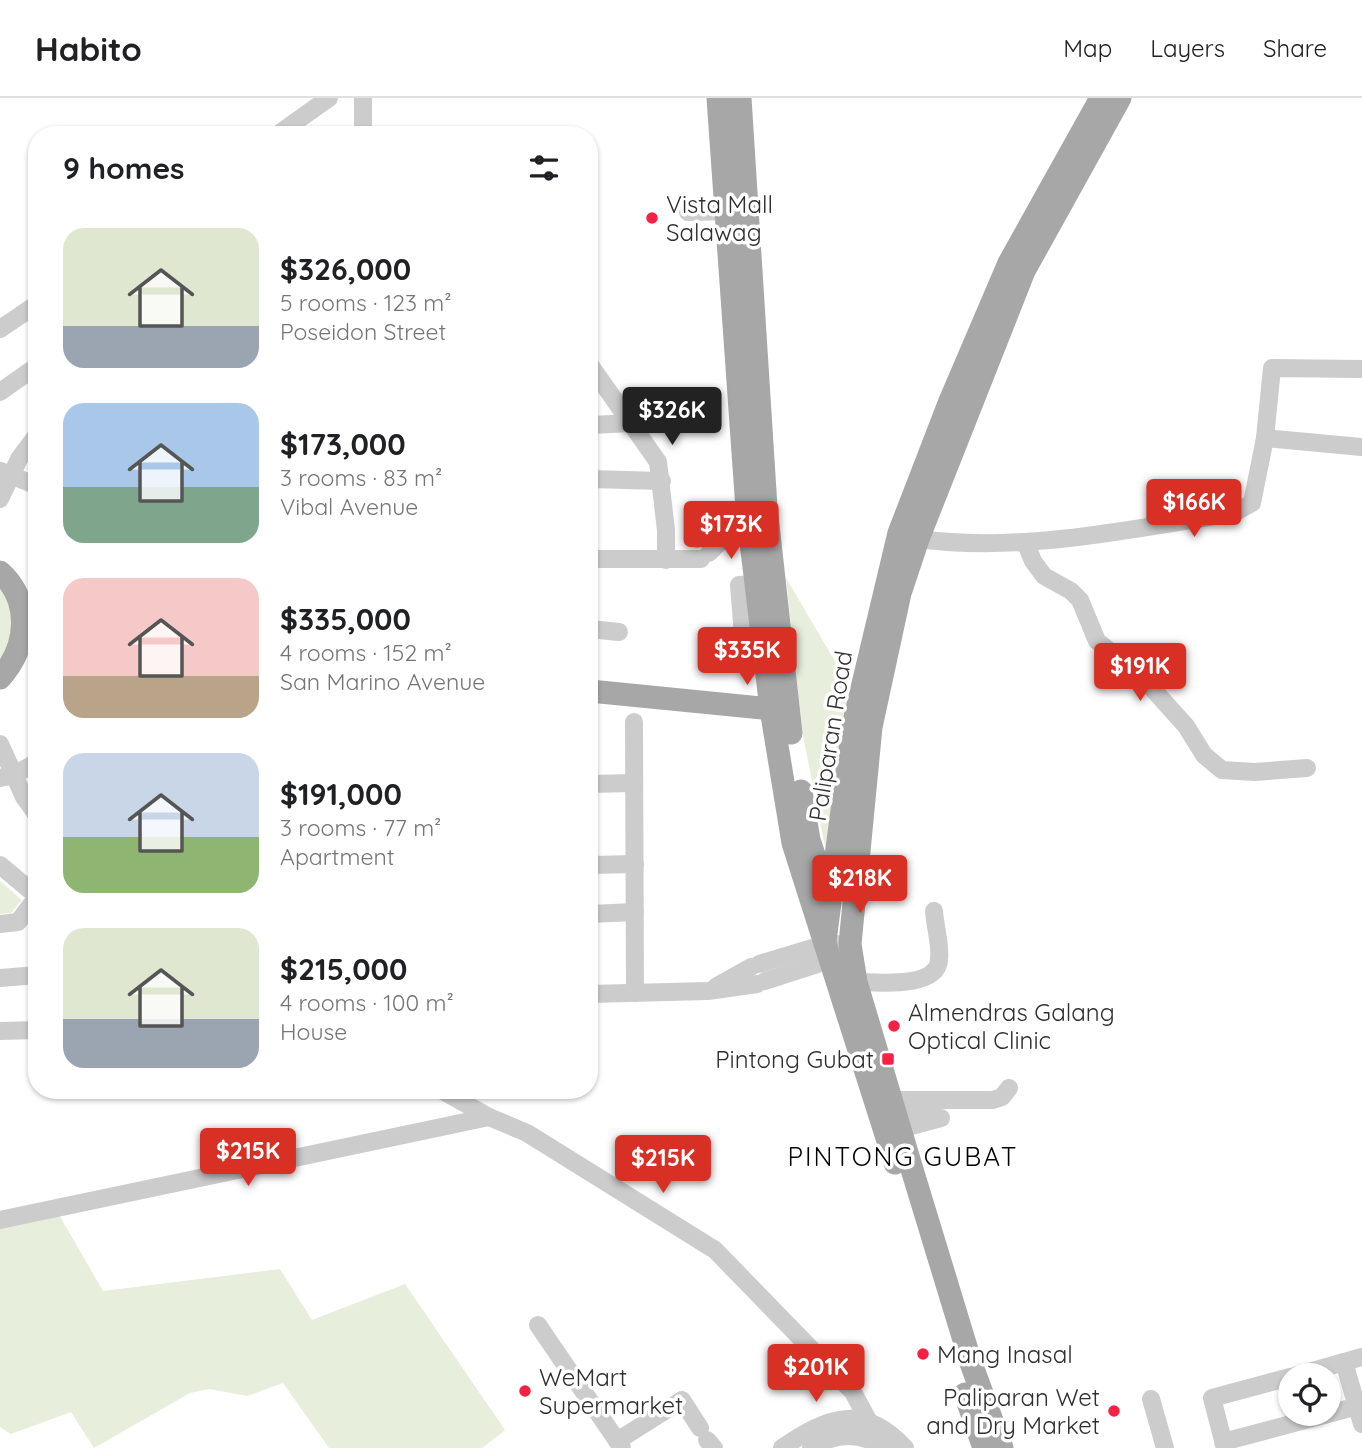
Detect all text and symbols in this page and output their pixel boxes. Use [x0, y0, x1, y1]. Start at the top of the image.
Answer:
text: Habito [35, 28, 142, 69]
text: Map [1063, 33, 1112, 63]
text: Layers [1150, 33, 1225, 63]
text: Share [1263, 33, 1327, 63]
text: 9 homes [63, 149, 185, 187]
icon: filters [525, 149, 563, 187]
place label: Vista Mall Salawag [666, 189, 773, 247]
marker: Vista Mall Salawag [644, 210, 660, 226]
text: $326,000 [280, 250, 411, 288]
icon: home [119, 256, 203, 340]
text: 5 rooms · 123 m² [280, 288, 452, 317]
text: Poseidon Street [280, 317, 446, 346]
pin: $326K [623, 388, 721, 447]
text: $326K [639, 395, 705, 424]
text: $173,000 [280, 425, 406, 463]
icon: home [119, 431, 203, 515]
text: 3 rooms · 83 m² [280, 463, 442, 492]
pin: $166K [1145, 480, 1243, 539]
text: $166K [1162, 487, 1226, 516]
text: Vibal Avenue [280, 492, 418, 521]
pin: $173K [682, 502, 780, 561]
text: $173K [700, 509, 762, 538]
text: $335,000 [280, 600, 411, 638]
icon: home [119, 606, 203, 690]
pin: $335K [698, 628, 796, 687]
text: $335K [714, 635, 780, 664]
text: 4 rooms · 152 m² [280, 638, 452, 667]
pin: $191K [1091, 644, 1189, 703]
street label: Paliparan Road [802, 649, 858, 823]
text: $191K [1110, 651, 1170, 680]
text: San Marino Avenue [280, 667, 485, 696]
text: $191,000 [280, 775, 402, 813]
icon: home [119, 781, 203, 865]
text: 3 rooms · 77 m² [280, 813, 441, 842]
text: Apartment [280, 842, 394, 871]
pin: $218K [811, 856, 909, 915]
text: $218K [828, 863, 892, 892]
text: $215,000 [280, 950, 407, 988]
icon: home [119, 956, 203, 1040]
text: 4 rooms · 100 m² [280, 988, 454, 1017]
place label: Almendras Galang Optical Clinic [908, 997, 1115, 1055]
text: House [280, 1017, 347, 1046]
marker: Almendras Galang Optical Clinic [886, 1018, 902, 1034]
place label: Pintong Gubat [715, 1044, 874, 1074]
marker: Pintong Gubat [880, 1051, 896, 1067]
pin: $215K [199, 1128, 297, 1188]
text: $215K [216, 1136, 280, 1165]
pin: $215K [614, 1136, 712, 1195]
district label: PINTONG GUBAT [788, 1140, 1018, 1173]
text: $215K [631, 1143, 695, 1172]
place label: Mang Inasal [937, 1339, 1073, 1369]
pin: $201K [767, 1344, 865, 1404]
marker: Mang Inasal [915, 1346, 931, 1362]
text: $201K [784, 1352, 848, 1381]
place label: WeMart Supermarket [539, 1362, 683, 1420]
map controls [1278, 1363, 1341, 1426]
button: locate [1278, 1363, 1341, 1426]
place label: Paliparan Wet and Dry Market [926, 1382, 1100, 1440]
marker: WeMart Supermarket [517, 1383, 533, 1399]
marker: Paliparan Wet and Dry Market [1106, 1403, 1122, 1419]

